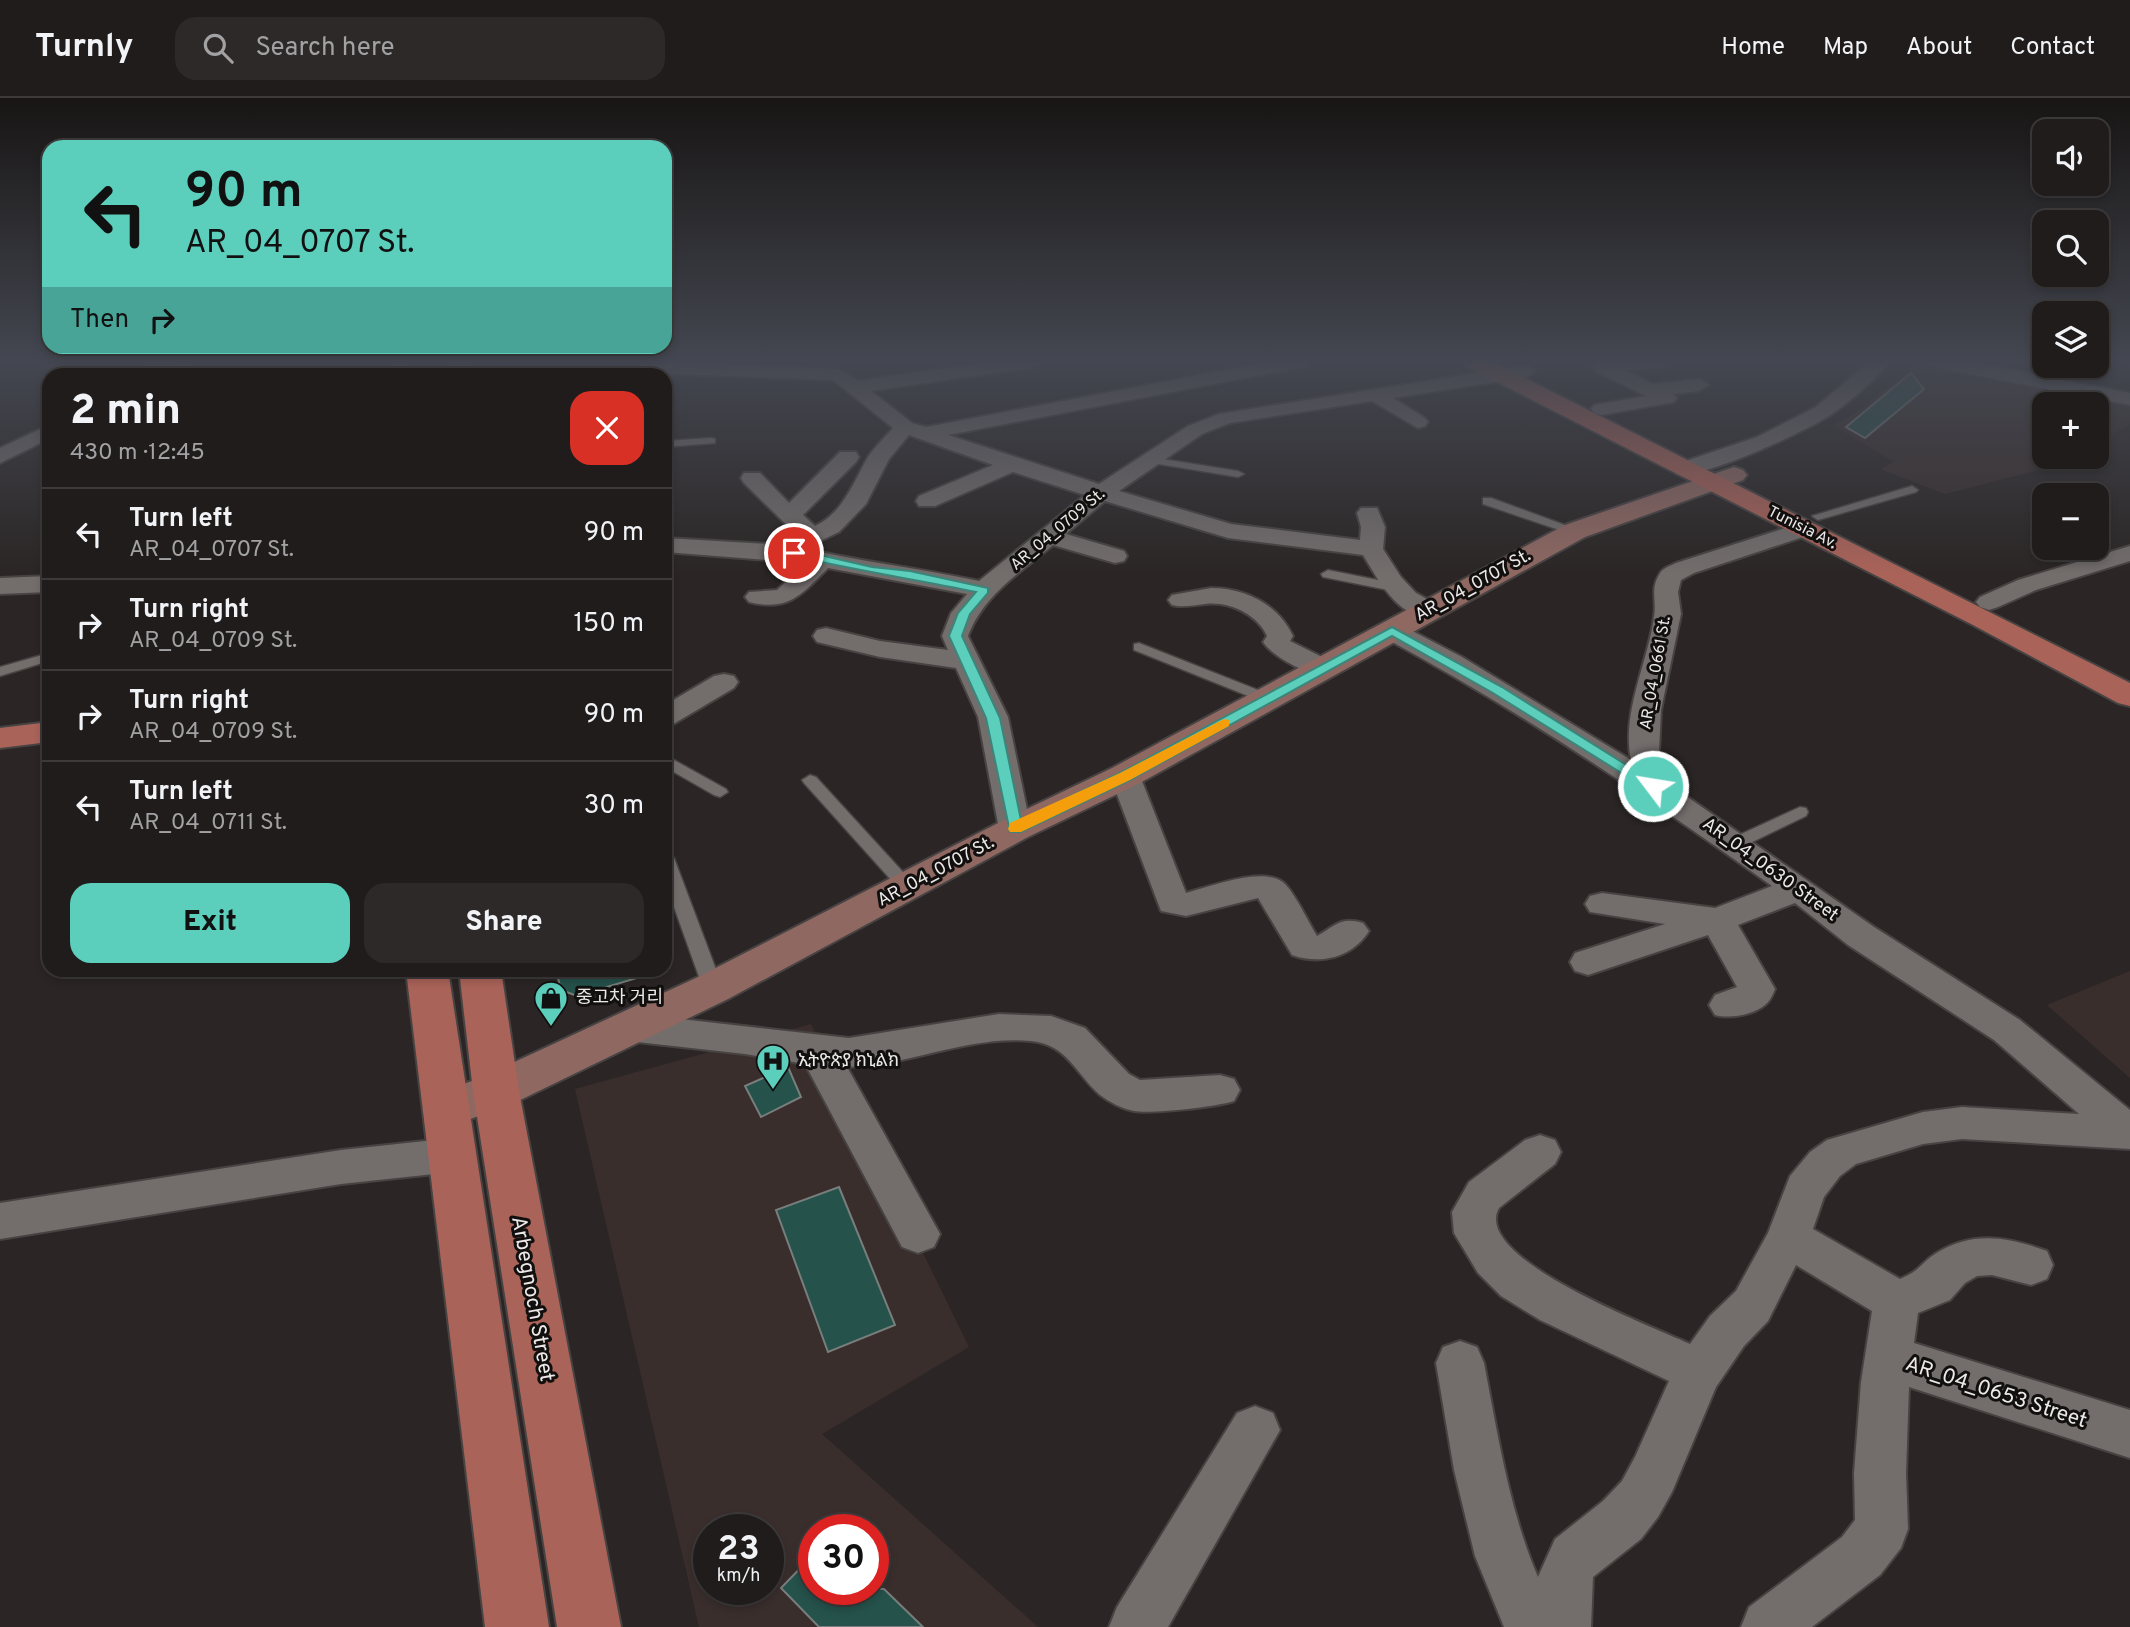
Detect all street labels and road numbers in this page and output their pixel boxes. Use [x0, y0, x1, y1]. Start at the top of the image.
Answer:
street label: AR_04_0709 St. [1007, 485, 1109, 575]
street label: Tunisia Av. [1764, 502, 1840, 554]
street label: AR_04_0707 St. [1411, 545, 1535, 627]
street label: AR_04_0661 St. [1636, 615, 1676, 731]
street label: AR_04_0630 Street [1698, 813, 1842, 927]
street label: AR_04_0707 St. [874, 832, 998, 912]
street label: Arbegnoch Street [504, 1214, 560, 1384]
street label: AR_04_0653 Street [1902, 1351, 2090, 1435]

